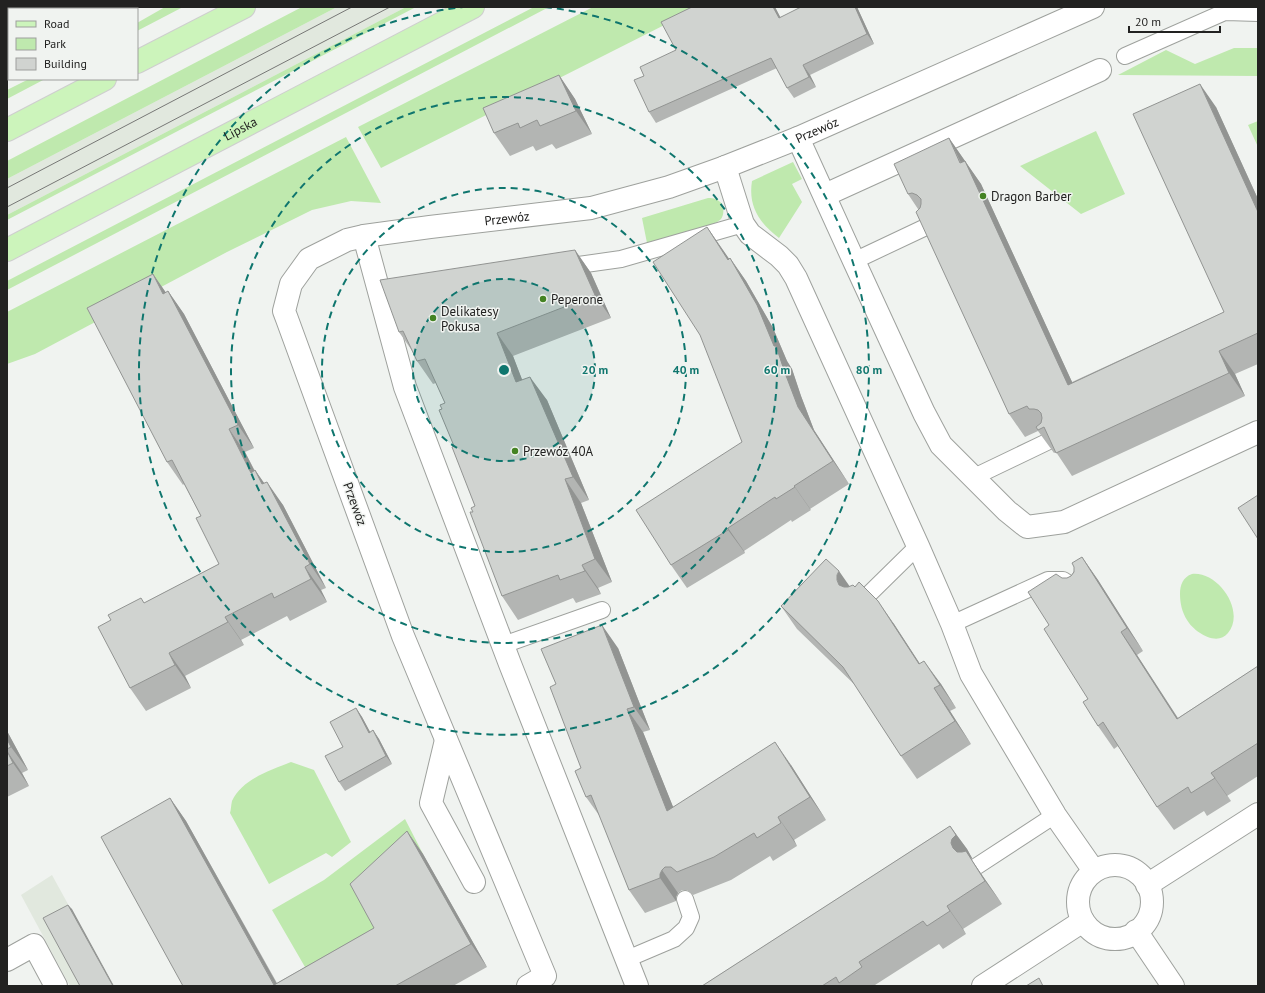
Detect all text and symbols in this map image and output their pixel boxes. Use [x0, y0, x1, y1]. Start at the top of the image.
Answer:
legend [8, 8, 138, 80]
scale bar [1129, 8, 1220, 34]
text: 20 m [1135, 14, 1161, 29]
text: Road [44, 16, 69, 31]
text: Park [44, 36, 66, 51]
text: Building [44, 56, 87, 71]
street label: Lipska [221, 113, 260, 144]
street label: Przewóz [793, 113, 841, 147]
place label: Dragon Barber [991, 188, 1072, 205]
marker: Dragon Barber [978, 191, 988, 201]
street label: Przewóz [483, 207, 531, 229]
place label: Peperone [551, 291, 603, 308]
marker: Peperone [538, 294, 548, 304]
place label: Delikatesy Pokusa [441, 303, 498, 335]
marker: Delikatesy Pokusa [428, 313, 438, 323]
text: 20 m [582, 362, 608, 377]
text: 40 m [673, 362, 699, 377]
text: 60 m [764, 362, 790, 377]
text: 80 m [856, 362, 882, 377]
centre of rings [497, 363, 511, 377]
place label: Przewóz 40A [523, 443, 594, 460]
marker: Przewóz 40A [510, 446, 520, 456]
street label: Przewóz [339, 480, 371, 528]

